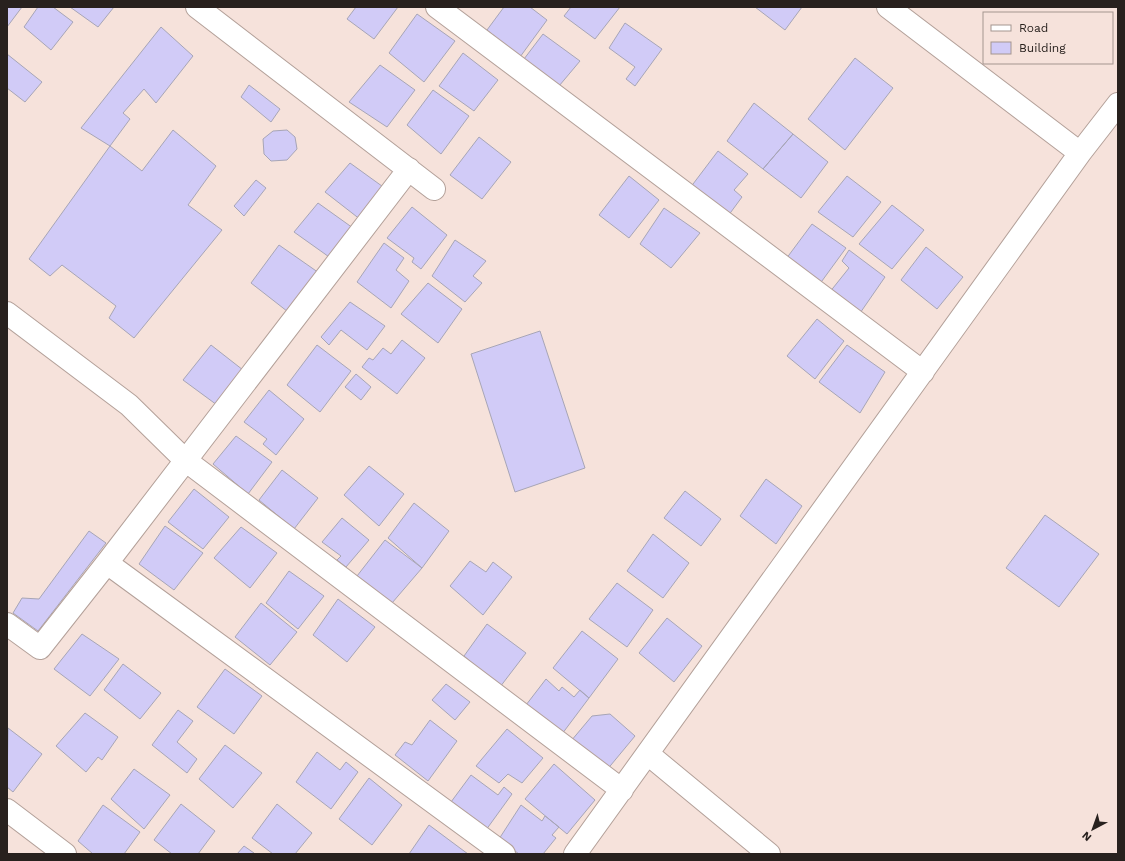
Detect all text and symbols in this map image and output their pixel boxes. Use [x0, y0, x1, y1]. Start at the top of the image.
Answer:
legend [983, 12, 1113, 64]
text: Road [1019, 21, 1048, 35]
text: Building [1019, 41, 1066, 55]
north arrow [1073, 809, 1113, 849]
text: N [1079, 829, 1094, 844]

